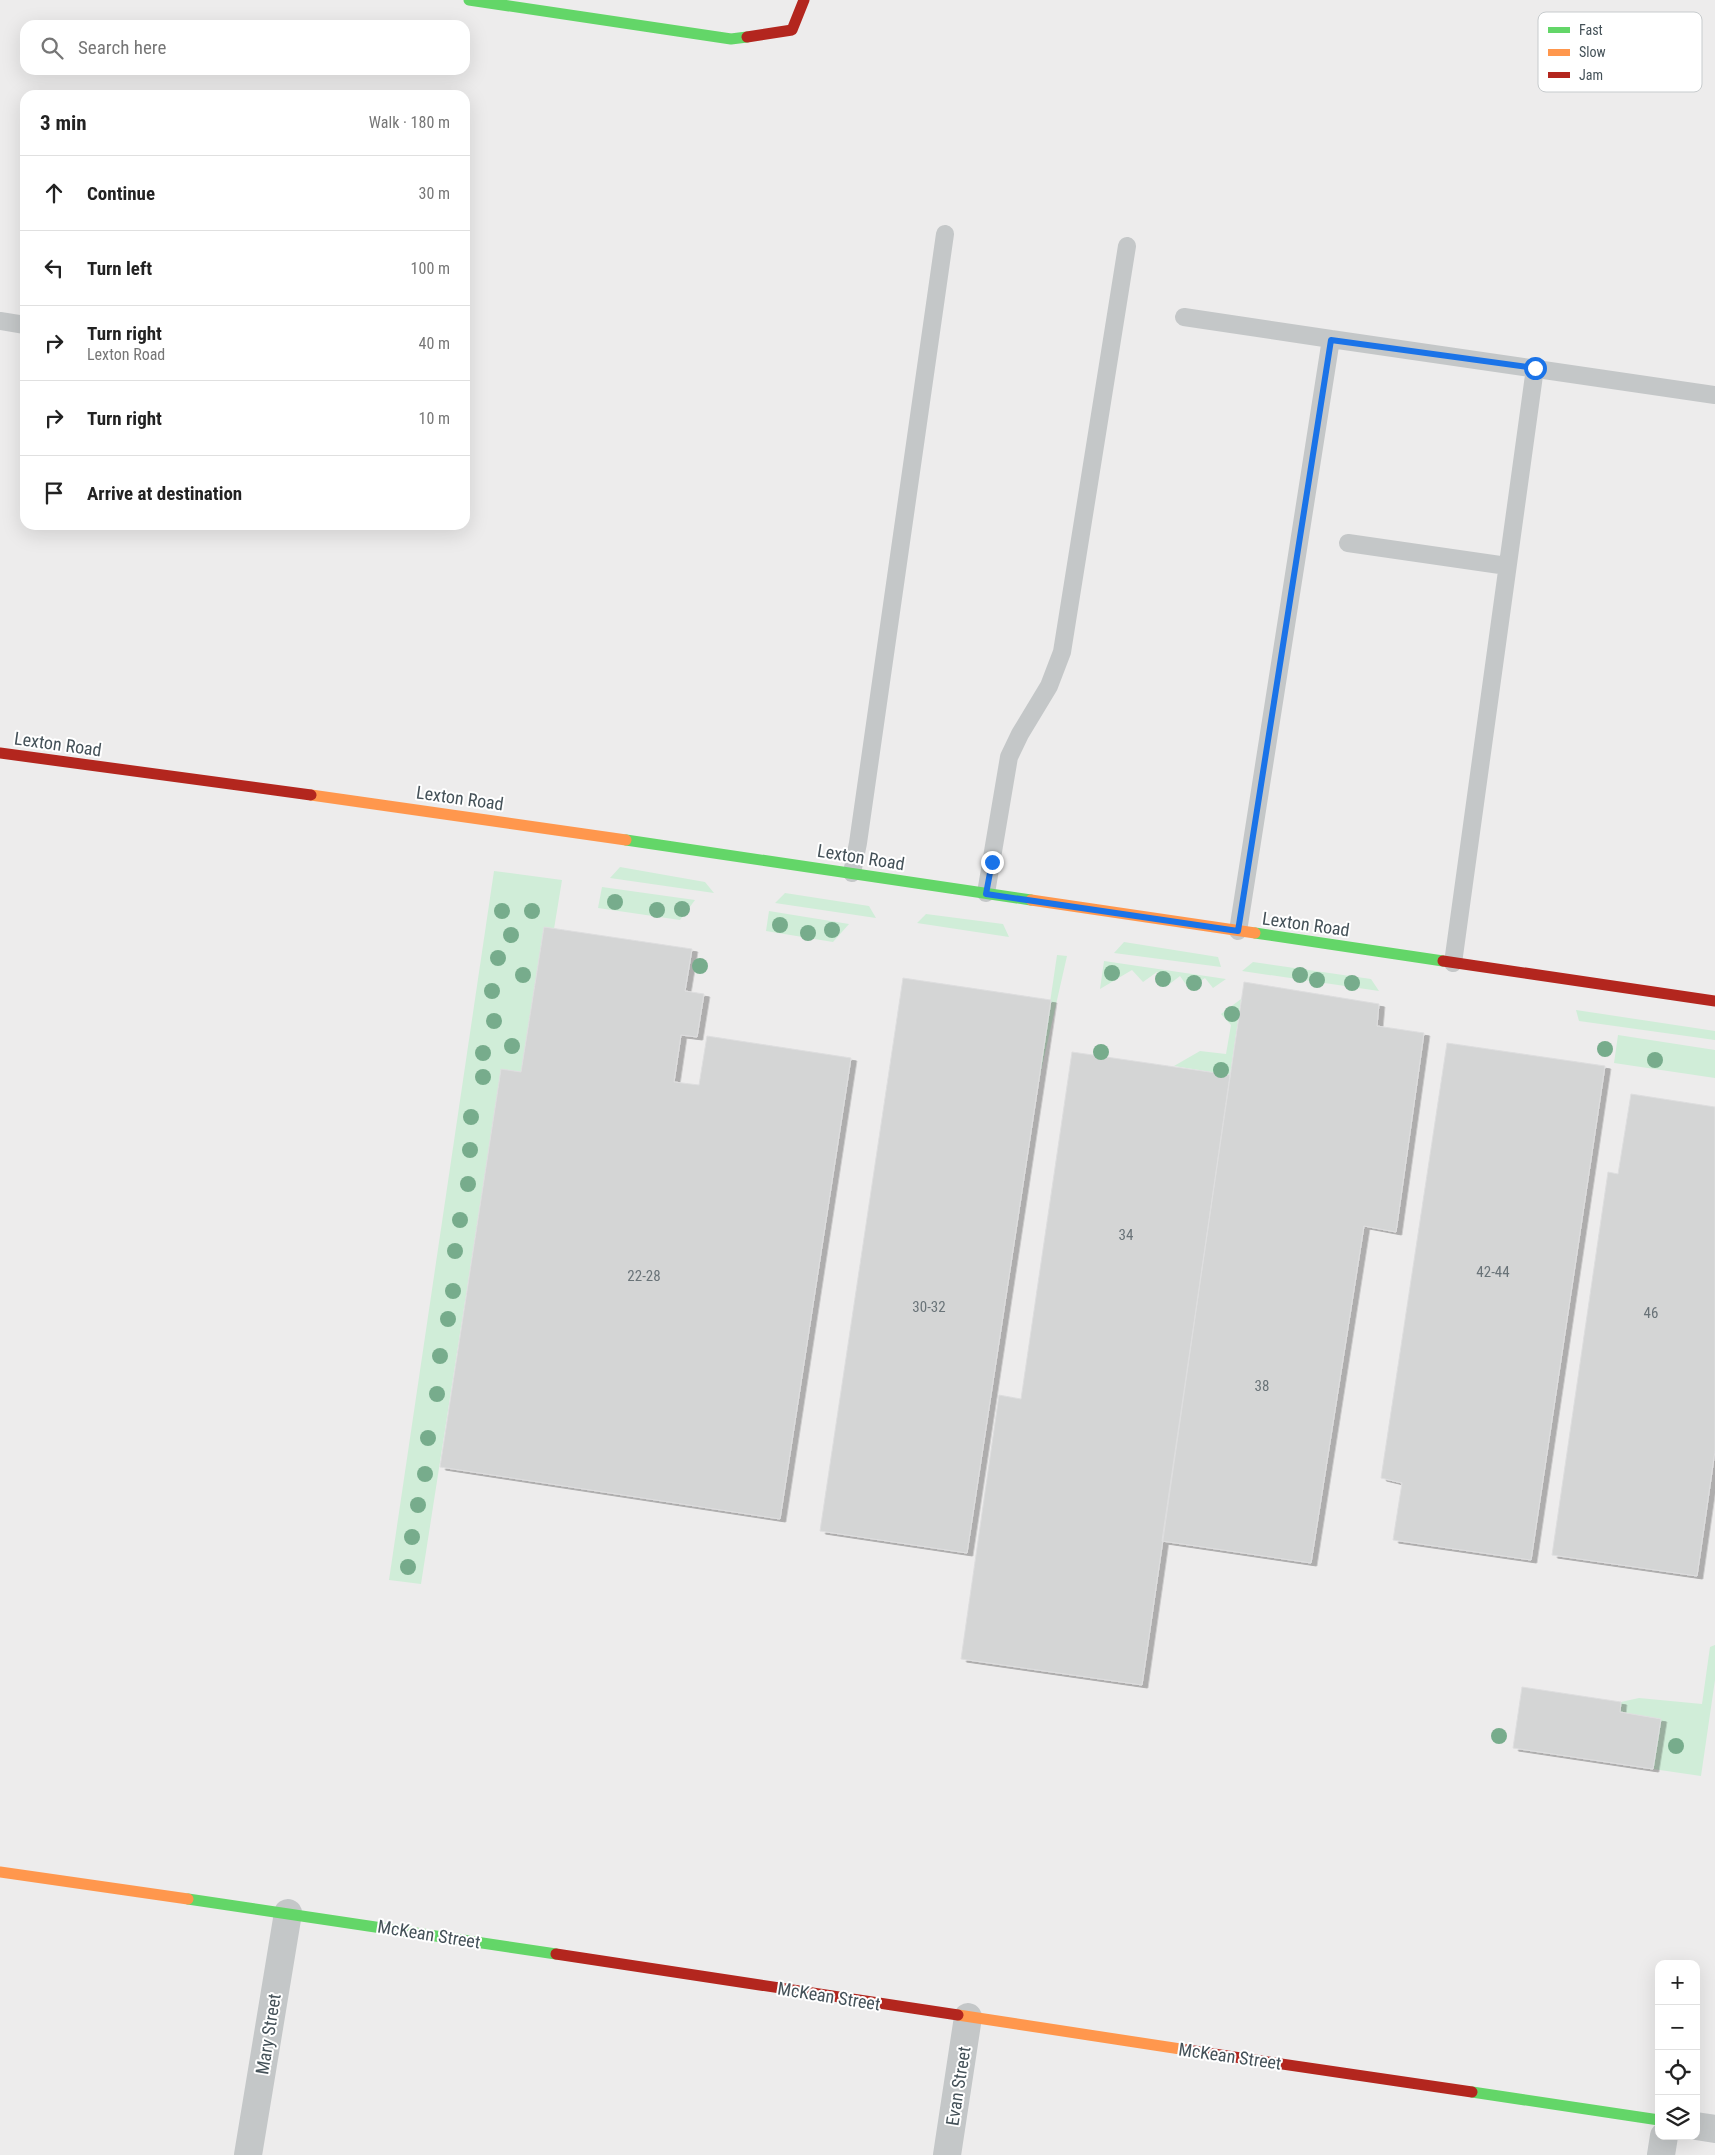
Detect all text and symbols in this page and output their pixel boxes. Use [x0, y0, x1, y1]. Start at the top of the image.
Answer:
legend [1538, 12, 1702, 92]
search box [20, 20, 470, 75]
text: Fast [1579, 22, 1603, 38]
icon: search [38, 34, 66, 62]
text: Search here [78, 36, 166, 59]
text: Slow [1579, 44, 1606, 60]
text: Jam [1579, 67, 1603, 83]
text: 3 min [40, 111, 87, 135]
text: Walk · 180 m [369, 113, 450, 132]
icon: ahead [40, 179, 68, 207]
text: Continue [87, 182, 155, 205]
text: 30 m [418, 184, 450, 203]
icon: left [40, 254, 68, 282]
text: Turn left [87, 257, 152, 280]
text: 100 m [411, 259, 450, 278]
text: Turn right [87, 322, 162, 345]
icon: right [40, 329, 68, 357]
text: 40 m [418, 334, 450, 353]
text: Lexton Road [87, 345, 165, 364]
route start [1524, 357, 1547, 380]
icon: right [40, 404, 68, 432]
text: Turn right [87, 407, 162, 430]
text: 10 m [418, 409, 450, 428]
icon: arrive [40, 479, 68, 507]
text: Arrive at destination [87, 482, 242, 505]
street label: Lexton Road [13, 727, 103, 761]
street label: Lexton Road [415, 781, 505, 815]
street label: Lexton Road [816, 840, 906, 874]
route end [981, 851, 1004, 874]
street label: Lexton Road [1261, 907, 1351, 941]
house number: 34 [1119, 1226, 1133, 1244]
house number: 42-44 [1476, 1263, 1510, 1281]
house number: 22-28 [627, 1267, 661, 1285]
house number: 30-32 [912, 1298, 946, 1316]
house number: 46 [1644, 1304, 1658, 1322]
house number: 38 [1255, 1377, 1269, 1395]
street label: McKean Street [376, 1916, 482, 1952]
map controls [1655, 1960, 1700, 2140]
button: + [1655, 1960, 1700, 2005]
street label: McKean Street [776, 1978, 882, 2014]
street label: Mary Street [251, 1992, 285, 2076]
button: − [1655, 2005, 1700, 2050]
street label: McKean Street [1177, 2038, 1283, 2074]
street label: Evan Street [941, 2045, 975, 2127]
button: locate [1655, 2050, 1700, 2095]
button: layers [1655, 2095, 1700, 2140]

